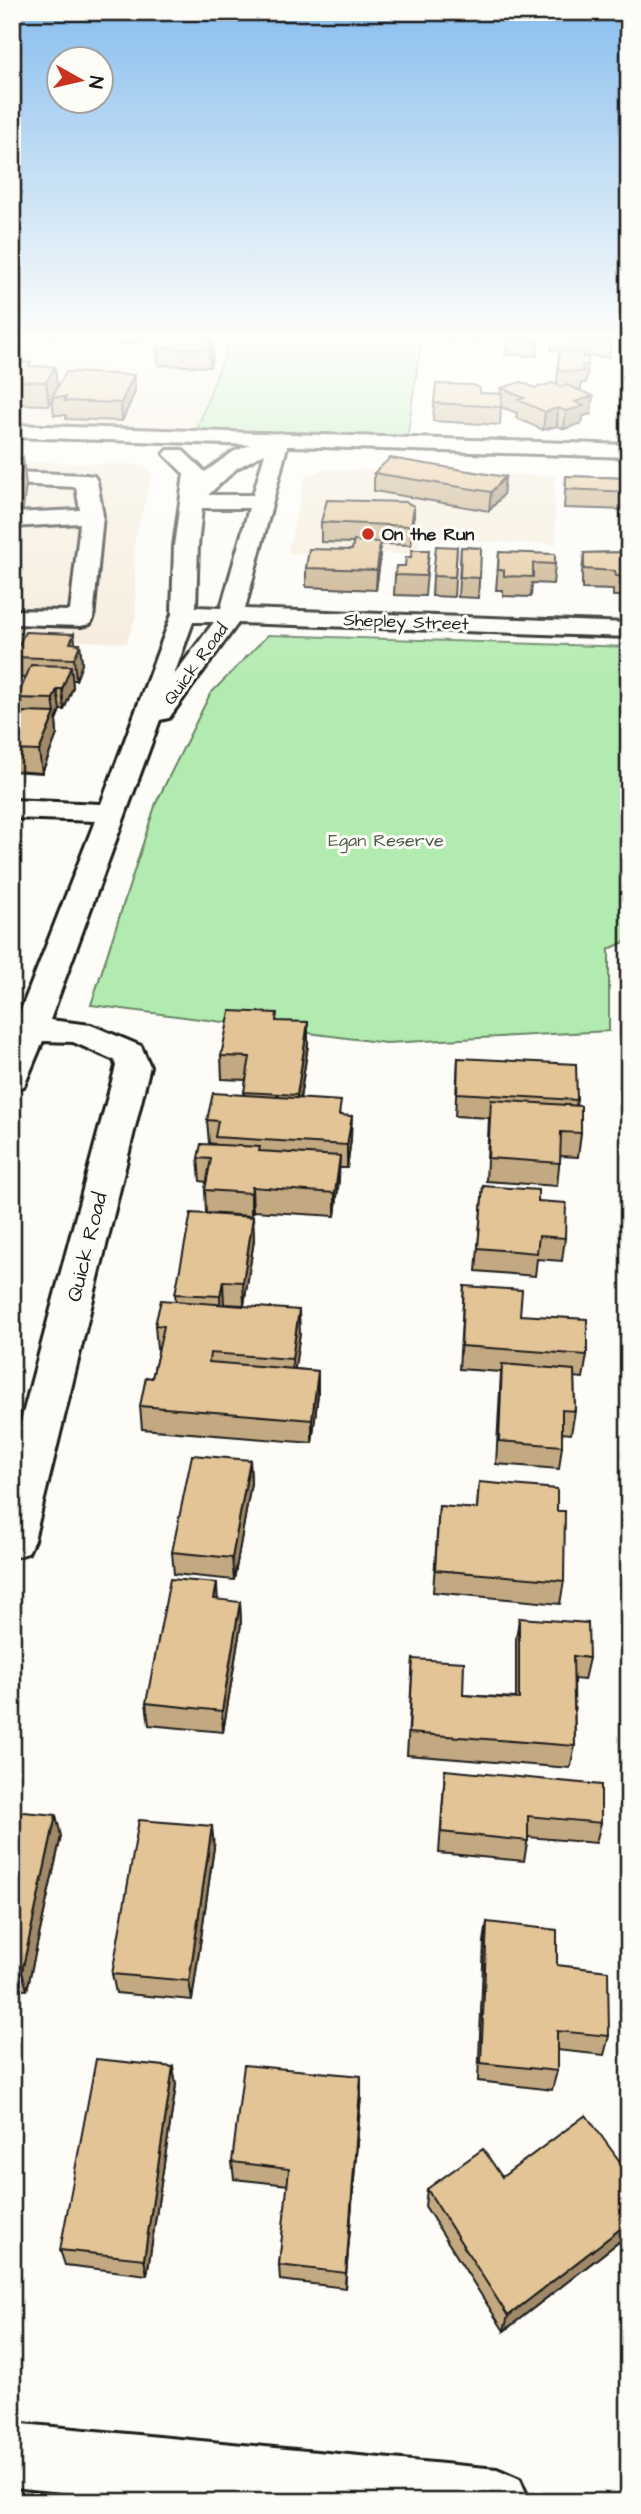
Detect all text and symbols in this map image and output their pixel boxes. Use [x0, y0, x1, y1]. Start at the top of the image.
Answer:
north arrow [46, 46, 116, 116]
text: N [81, 74, 110, 90]
place label: On the Run [382, 522, 474, 547]
marker: On the Run [360, 526, 376, 542]
street label: Shepley Street [343, 607, 470, 638]
street label: Quick Road [158, 618, 234, 710]
park label: Egan Reserve [328, 828, 444, 854]
street label: Quick Road [59, 1189, 115, 1305]

